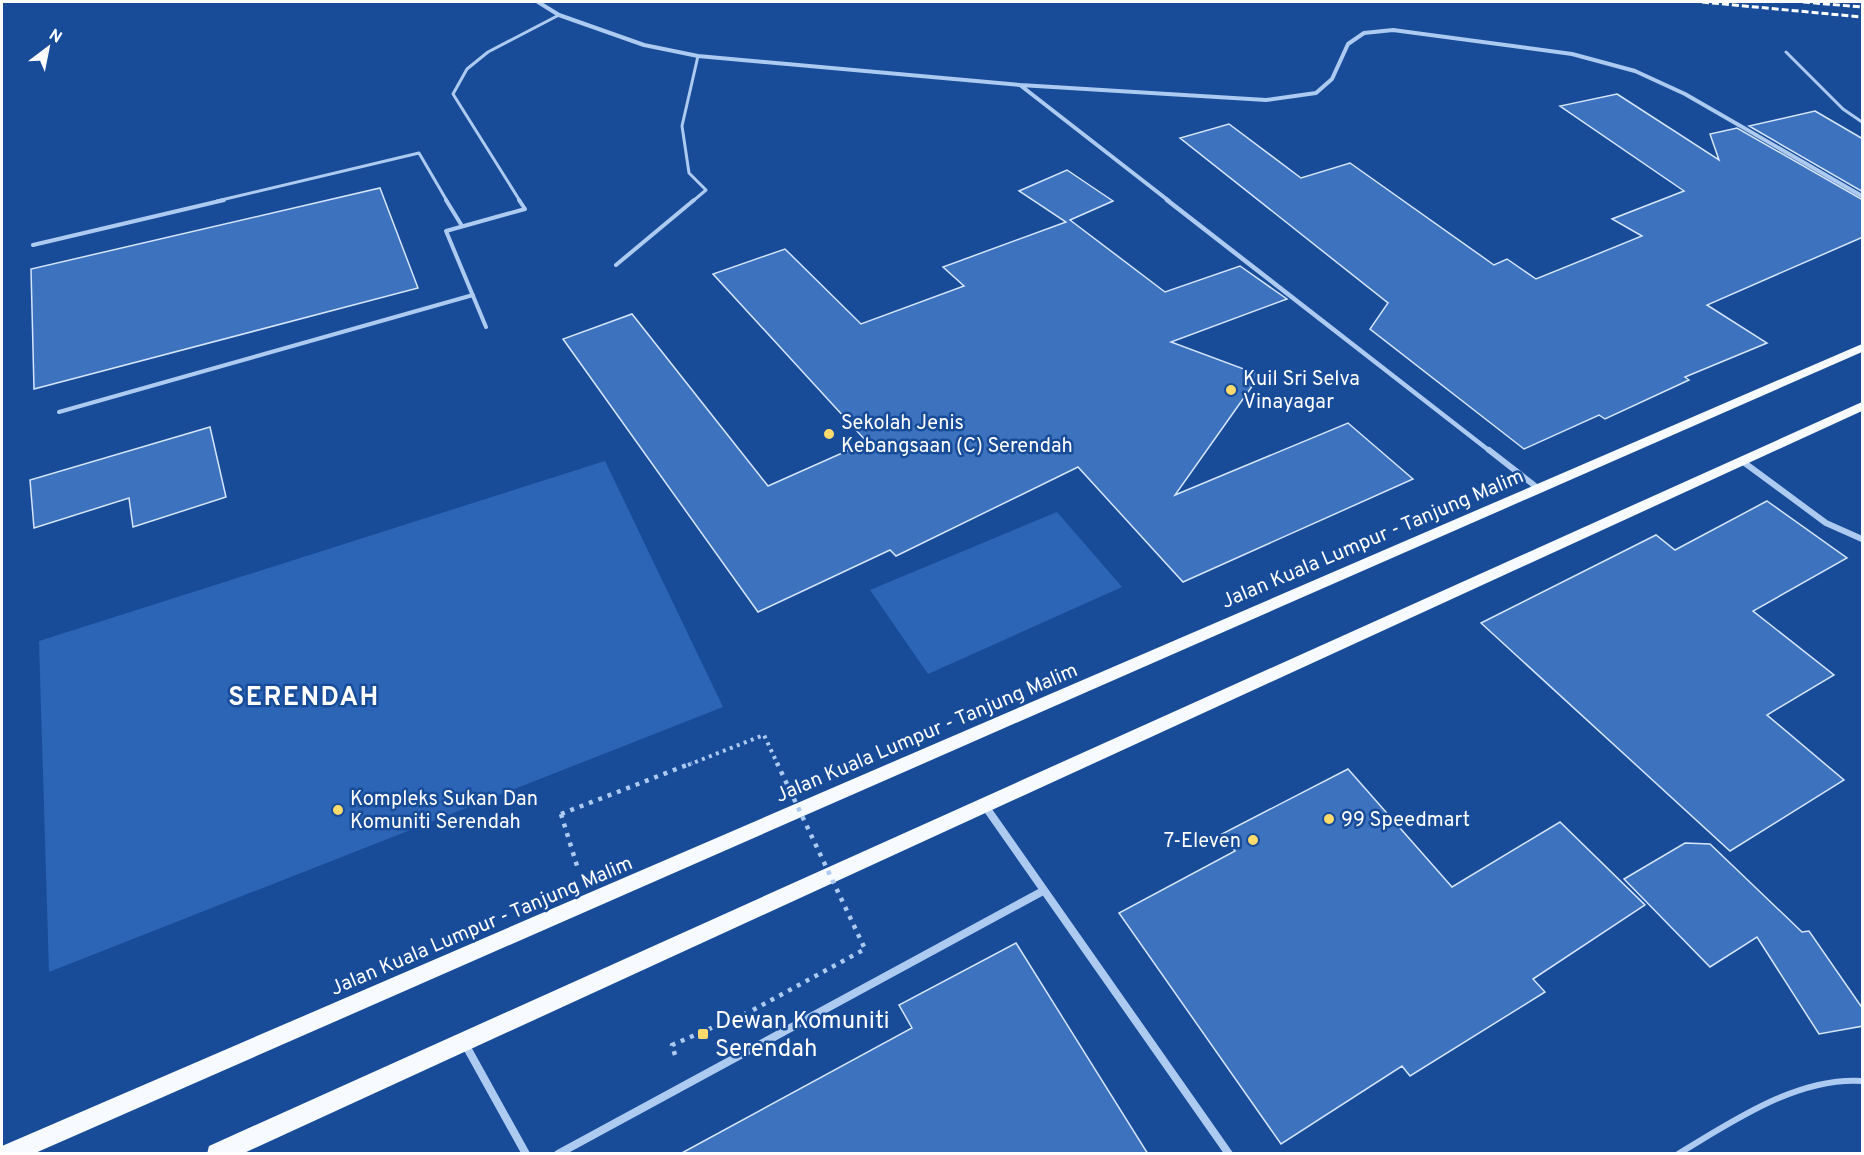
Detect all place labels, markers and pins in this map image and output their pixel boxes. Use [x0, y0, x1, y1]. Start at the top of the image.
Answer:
place label: Kuil Sri Selva Vinayagar [1243, 367, 1360, 416]
marker: Kuil Sri Selva Vinayagar [1224, 383, 1238, 397]
place label: Sekolah Jenis Kebangsaan (C) Serendah [841, 411, 1073, 460]
marker: Sekolah Jenis Kebangsaan (C) Serendah [822, 427, 836, 441]
place label: Kompleks Sukan Dan Komuniti Serendah [350, 787, 538, 836]
marker: Kompleks Sukan Dan Komuniti Serendah [331, 803, 345, 817]
place label: 99 Speedmart [1341, 808, 1470, 834]
marker: 99 Speedmart [1322, 812, 1336, 826]
place label: 7-Eleven [1164, 829, 1241, 855]
marker: 7-Eleven [1246, 833, 1260, 847]
place label: Dewan Komuniti Serendah [715, 1007, 890, 1065]
marker: Dewan Komuniti Serendah [696, 1027, 710, 1041]

